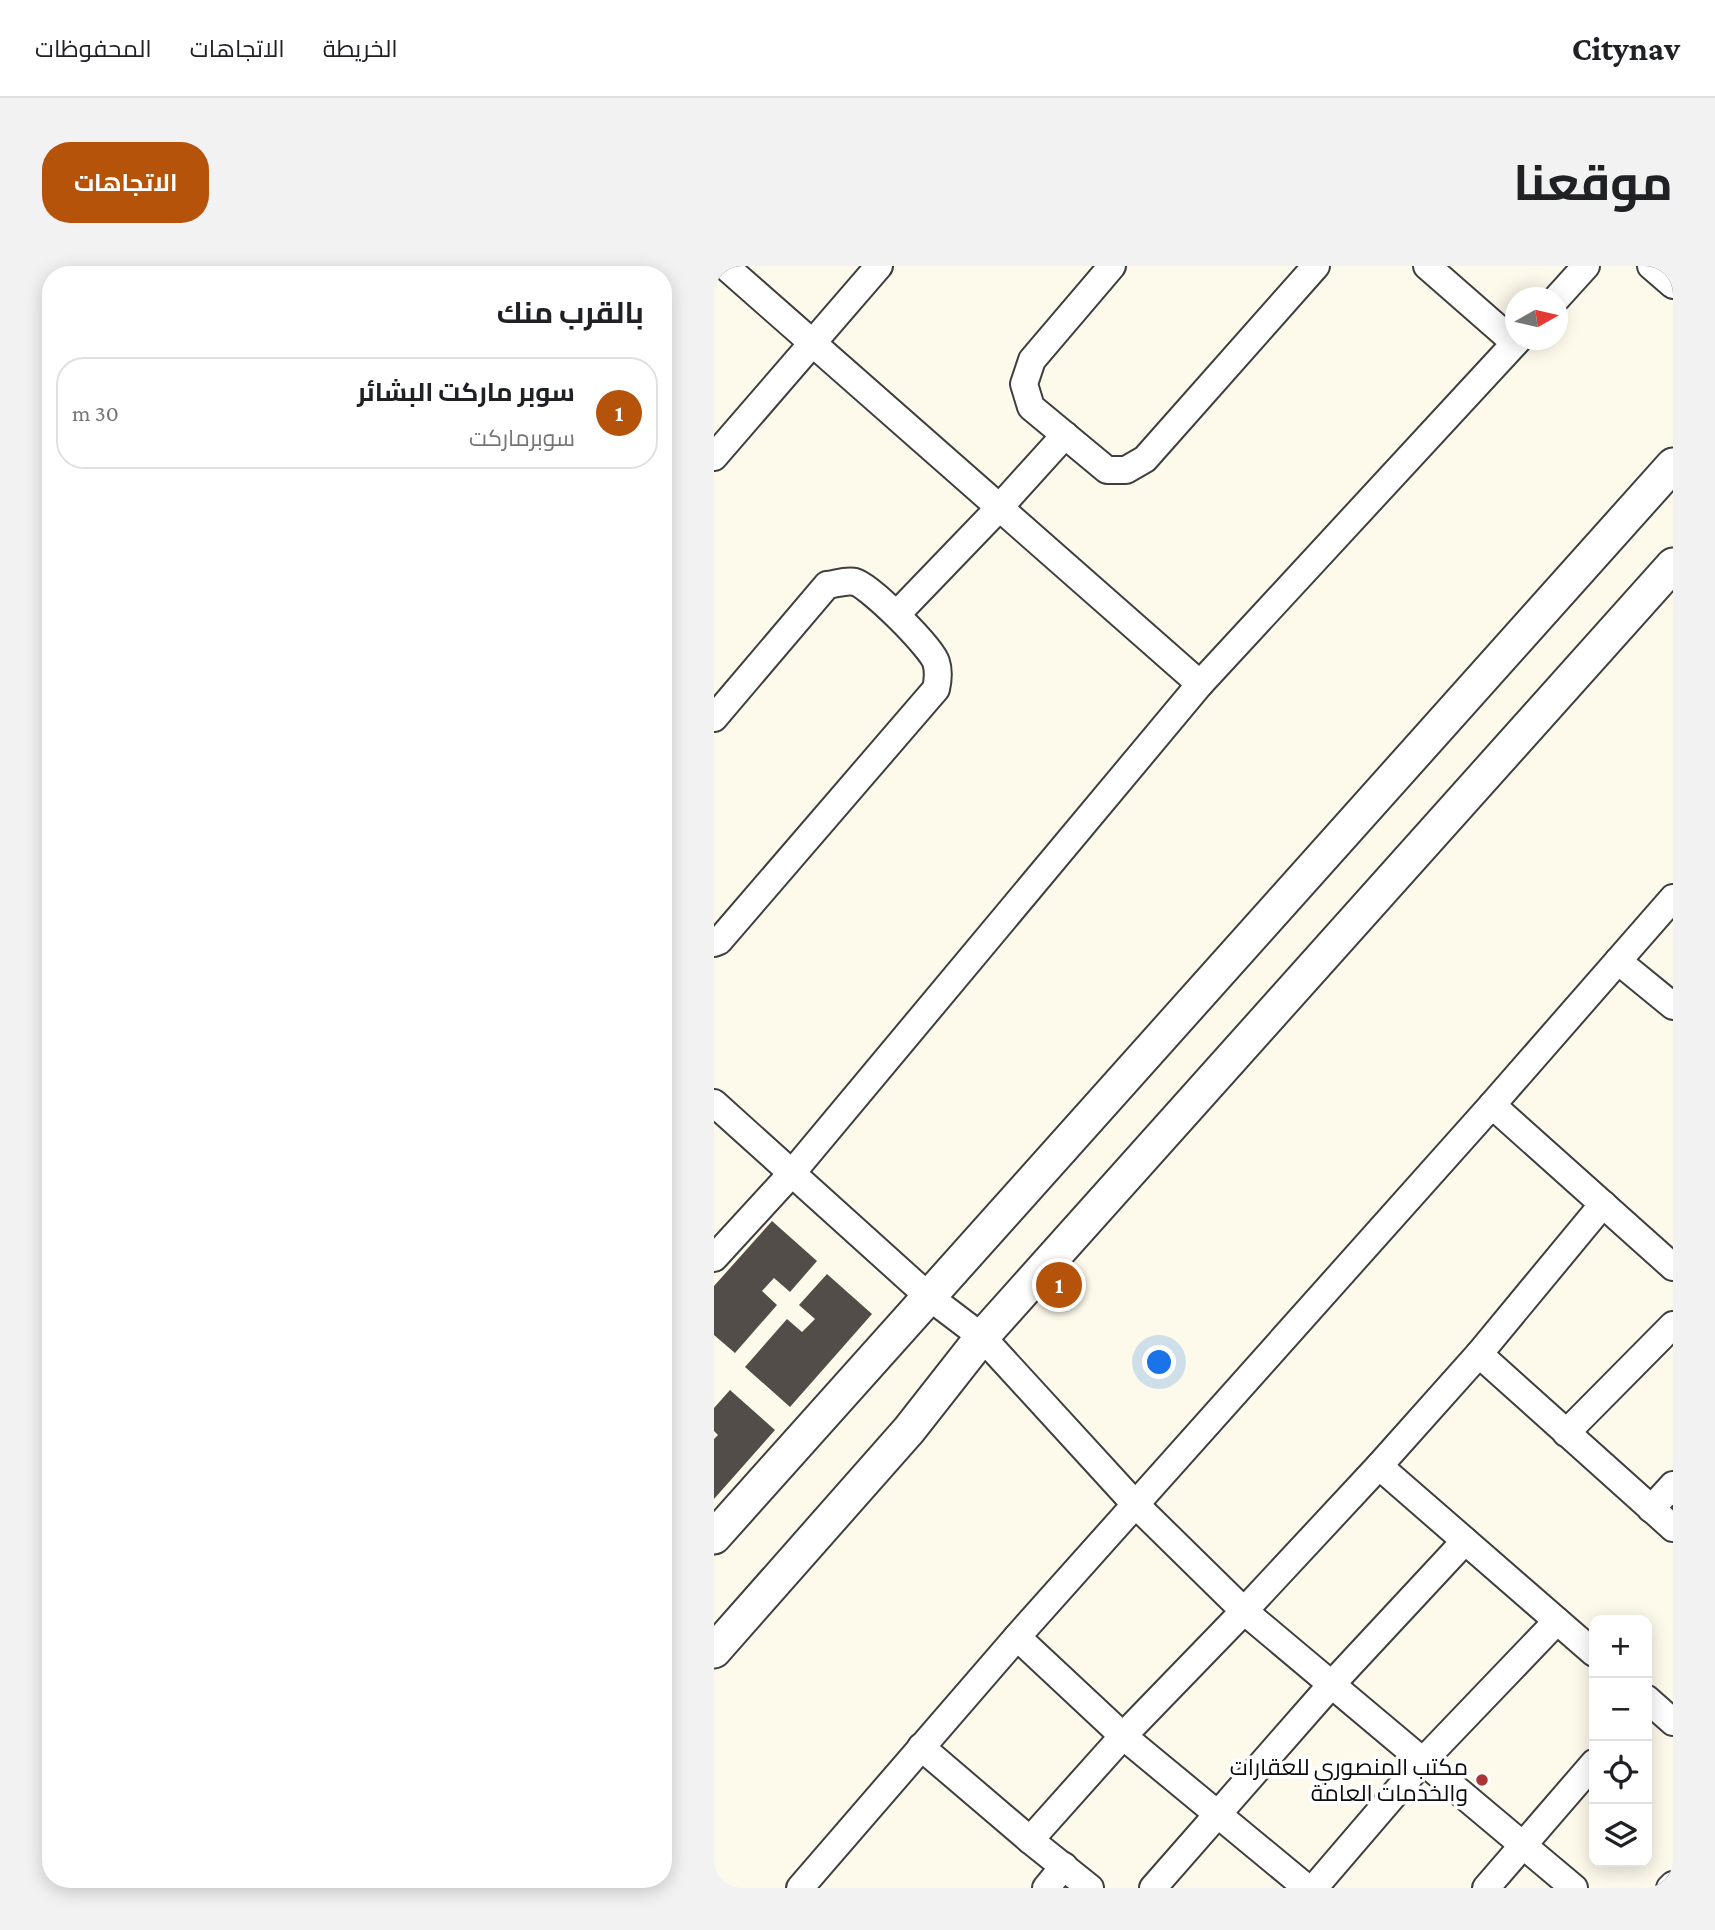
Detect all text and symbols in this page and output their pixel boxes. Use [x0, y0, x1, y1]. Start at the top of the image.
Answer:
text: Citynav [1572, 30, 1680, 67]
text: المحفوظات [35, 35, 152, 62]
text: الاتجاهات [190, 35, 285, 62]
text: الخريطة [323, 35, 398, 62]
button: الاتجاهات [42, 142, 209, 223]
text: موقعنا [1513, 156, 1673, 211]
north arrow [1505, 287, 1568, 350]
text: بالقرب منك [497, 296, 644, 329]
text: سوبر ماركت البشائر [357, 378, 575, 407]
text: 30 m [72, 400, 119, 426]
text: 1 [615, 400, 623, 426]
text: سوبرماركت [469, 425, 575, 451]
pin: 1 [1036, 1259, 1082, 1311]
your location [1142, 1345, 1176, 1379]
map controls [1589, 1615, 1652, 1867]
button: + [1589, 1615, 1652, 1678]
button: − [1589, 1678, 1652, 1741]
button: locate [1589, 1741, 1652, 1804]
place label: مكتب المنصوري للعقارات والخدمات العامة [1230, 1754, 1468, 1806]
marker: مكتب المنصوري للعقارات والخدمات العامة [1474, 1772, 1490, 1788]
button: layers [1589, 1804, 1652, 1867]

